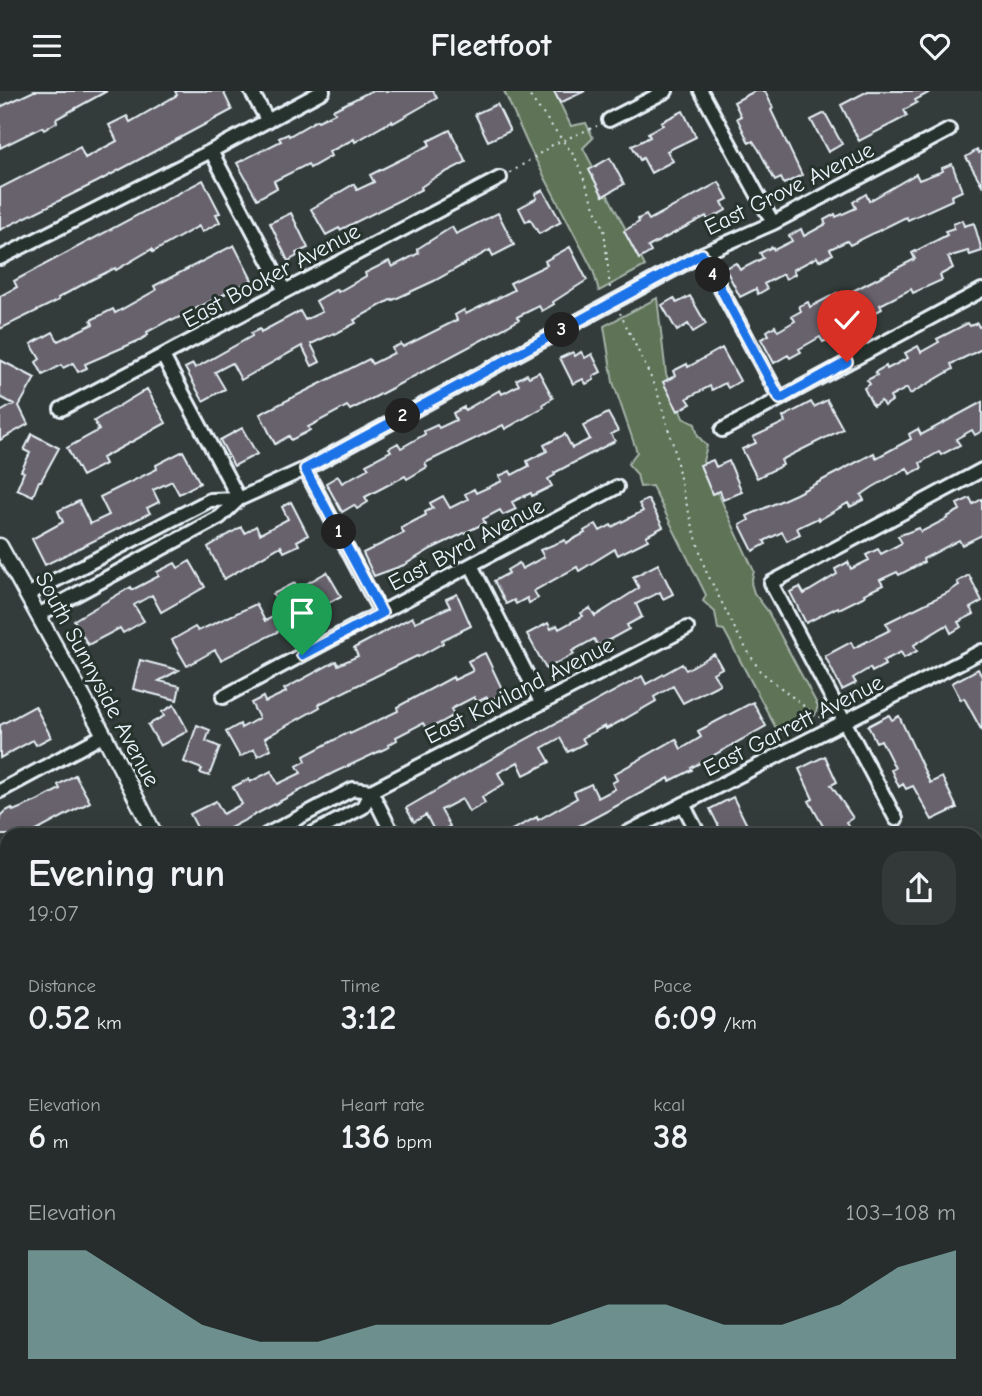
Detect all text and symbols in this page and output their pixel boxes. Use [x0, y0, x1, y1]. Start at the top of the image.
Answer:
icon: menu [28, 27, 66, 65]
text: Fleetfoot [430, 27, 552, 64]
icon: heart [916, 27, 954, 65]
street label: East Grove Avenue [700, 136, 878, 241]
street label: East Booker Avenue [178, 217, 365, 334]
pin: 4 [696, 257, 730, 293]
text: 4 [708, 263, 717, 285]
pin [817, 290, 877, 362]
icon: check [828, 301, 866, 339]
pin: 3 [544, 313, 580, 347]
text: 3 [557, 318, 566, 340]
pin: 2 [386, 399, 420, 433]
text: 2 [398, 404, 407, 426]
street label: East Byrd Avenue [384, 492, 549, 597]
pin: 1 [322, 515, 356, 549]
text: 1 [335, 520, 342, 542]
street label: South Sunnyside Avenue [29, 567, 166, 791]
pin [272, 583, 332, 655]
icon: arrive [283, 594, 321, 632]
street label: East Kaviland Avenue [420, 631, 618, 750]
street label: East Garrett Avenue [699, 668, 888, 782]
button: share [882, 851, 956, 925]
text: Evening run [28, 852, 225, 896]
text: 19:07 [28, 900, 78, 927]
text: Distance [28, 975, 96, 997]
text: Time [341, 975, 380, 997]
text: Pace [653, 975, 692, 997]
text: 0.52 [28, 997, 90, 1038]
text: 3:12 [341, 997, 396, 1038]
text: 6:09 [653, 997, 717, 1038]
text: km [90, 1012, 122, 1034]
text: /km [717, 1012, 757, 1034]
text: Elevation [28, 1094, 101, 1116]
text: Heart rate [341, 1094, 424, 1116]
text: kcal [653, 1094, 685, 1116]
text: 6 [28, 1116, 46, 1157]
text: 136 [341, 1116, 390, 1157]
text: 38 [653, 1116, 689, 1157]
text: m [46, 1131, 68, 1153]
text: bpm [390, 1131, 432, 1153]
text: Elevation [28, 1199, 116, 1226]
text: 103–108 m [846, 1199, 956, 1226]

